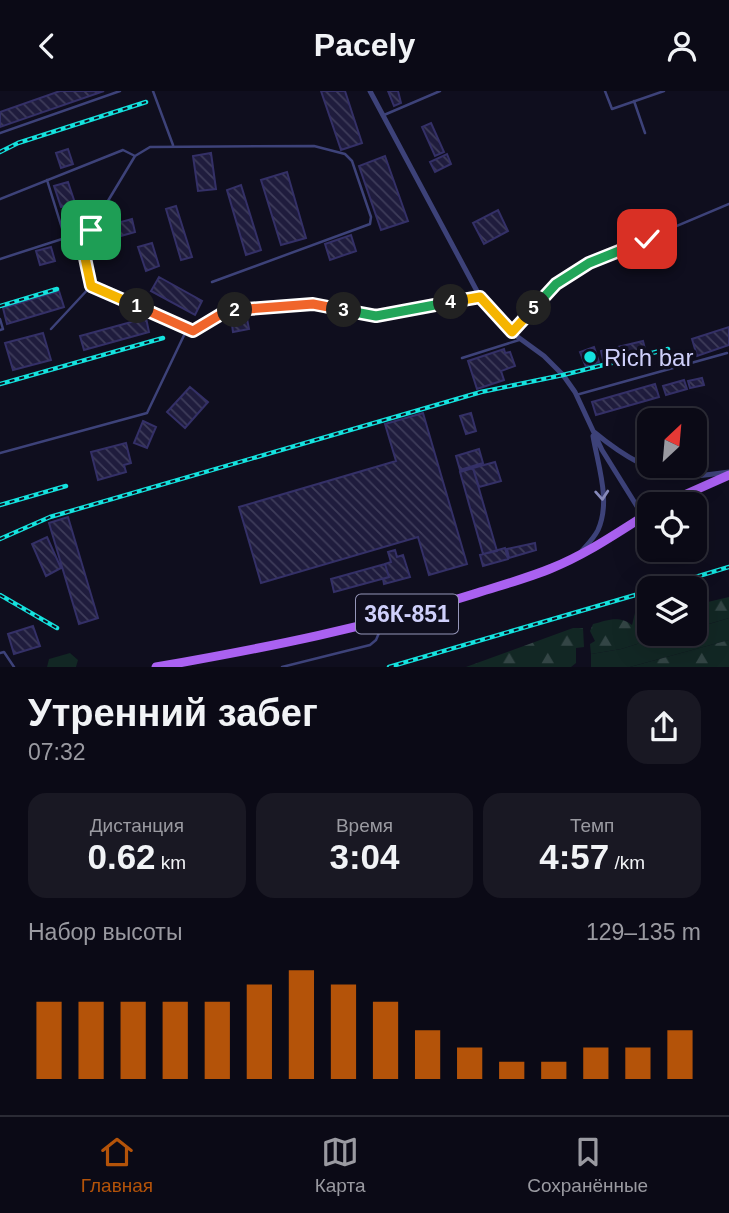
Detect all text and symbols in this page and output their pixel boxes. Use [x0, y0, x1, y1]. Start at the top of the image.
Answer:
icon: back [28, 27, 66, 65]
text: Pacely [314, 27, 415, 63]
icon: person [663, 27, 701, 65]
pin [61, 200, 121, 260]
pin [617, 209, 677, 269]
icon: arrive [72, 211, 110, 249]
icon: check [628, 220, 666, 258]
pin: 4 [434, 285, 468, 319]
pin: 1 [120, 289, 154, 323]
text: 4 [445, 291, 456, 312]
pin: 5 [516, 291, 552, 325]
pin: 2 [218, 293, 252, 327]
pin: 3 [326, 293, 362, 327]
text: 1 [131, 295, 142, 316]
text: 5 [528, 297, 539, 318]
text: 2 [229, 299, 240, 320]
text: 3 [338, 299, 349, 320]
place label: Rich bar [604, 344, 693, 371]
marker: Rich bar [582, 349, 598, 365]
north arrow [637, 408, 707, 478]
map controls [637, 408, 707, 646]
one-way arrow [595, 490, 610, 501]
button: locate [637, 492, 707, 562]
button: layers [637, 576, 707, 646]
road number: 36К-851 [356, 594, 458, 633]
button: share [627, 690, 701, 764]
text: Утренний забег [28, 692, 318, 734]
text: 07:32 [28, 739, 86, 765]
text: Дистанция [90, 815, 184, 836]
text: Время [336, 815, 393, 836]
text: Темп [570, 815, 614, 836]
text: 0.62 [87, 837, 156, 876]
text: 3:04 [329, 837, 400, 876]
text: 4:57 [539, 837, 609, 876]
text: km [156, 852, 186, 873]
text: /km [609, 852, 645, 873]
text: Набор высоты [28, 919, 182, 945]
text: 129–135 m [586, 919, 701, 945]
tab: Главная [81, 1133, 153, 1197]
tab: Карта [315, 1133, 366, 1197]
tab: Сохранённые [527, 1133, 648, 1197]

